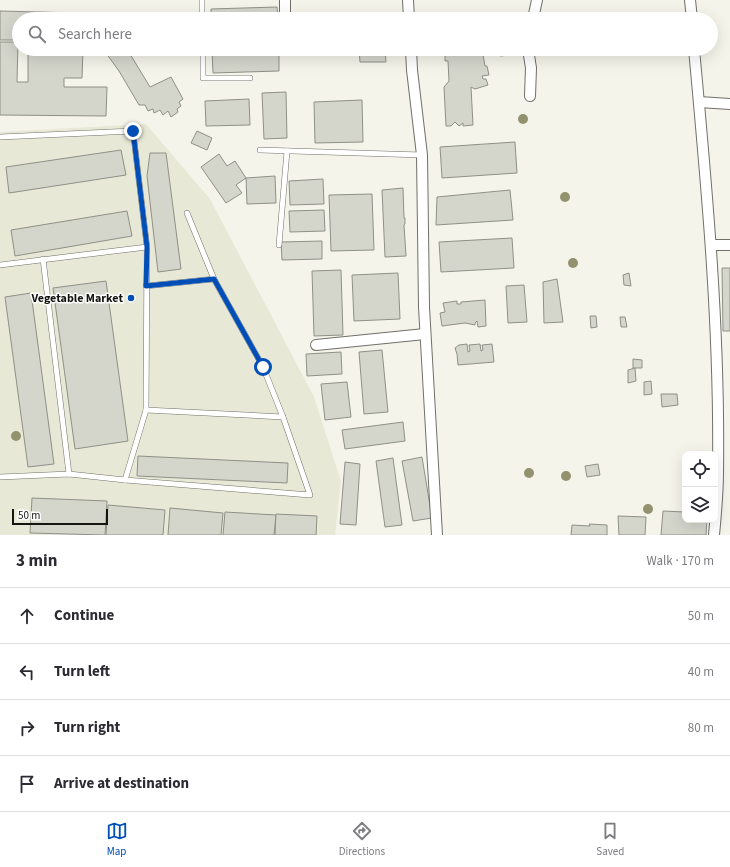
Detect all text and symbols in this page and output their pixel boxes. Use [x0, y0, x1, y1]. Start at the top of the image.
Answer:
search box [12, 12, 718, 56]
icon: search [26, 23, 48, 45]
text: Search here [58, 24, 132, 45]
route end [124, 122, 142, 140]
place label: Vegetable Market [30, 290, 123, 307]
marker: Vegetable Market [126, 293, 136, 303]
route start [254, 358, 272, 376]
map controls [682, 451, 718, 523]
button: locate [682, 451, 718, 487]
button: layers [682, 487, 718, 523]
scale bar [12, 507, 108, 526]
text: 50 m [18, 508, 40, 523]
text: 3 min [16, 549, 57, 573]
text: Walk · 170 m [646, 552, 714, 570]
icon: ahead [16, 605, 38, 627]
text: Continue [54, 605, 114, 626]
text: 50 m [688, 607, 714, 625]
icon: left [16, 661, 38, 683]
text: Turn left [54, 661, 110, 682]
text: 40 m [688, 663, 714, 681]
icon: right [16, 717, 38, 739]
text: Turn right [54, 717, 120, 738]
text: 80 m [688, 719, 714, 737]
icon: arrive [16, 773, 38, 795]
text: Arrive at destination [54, 773, 189, 794]
tab: Map [106, 820, 128, 859]
tab: Directions [339, 820, 385, 859]
tab: Saved [596, 820, 624, 859]

